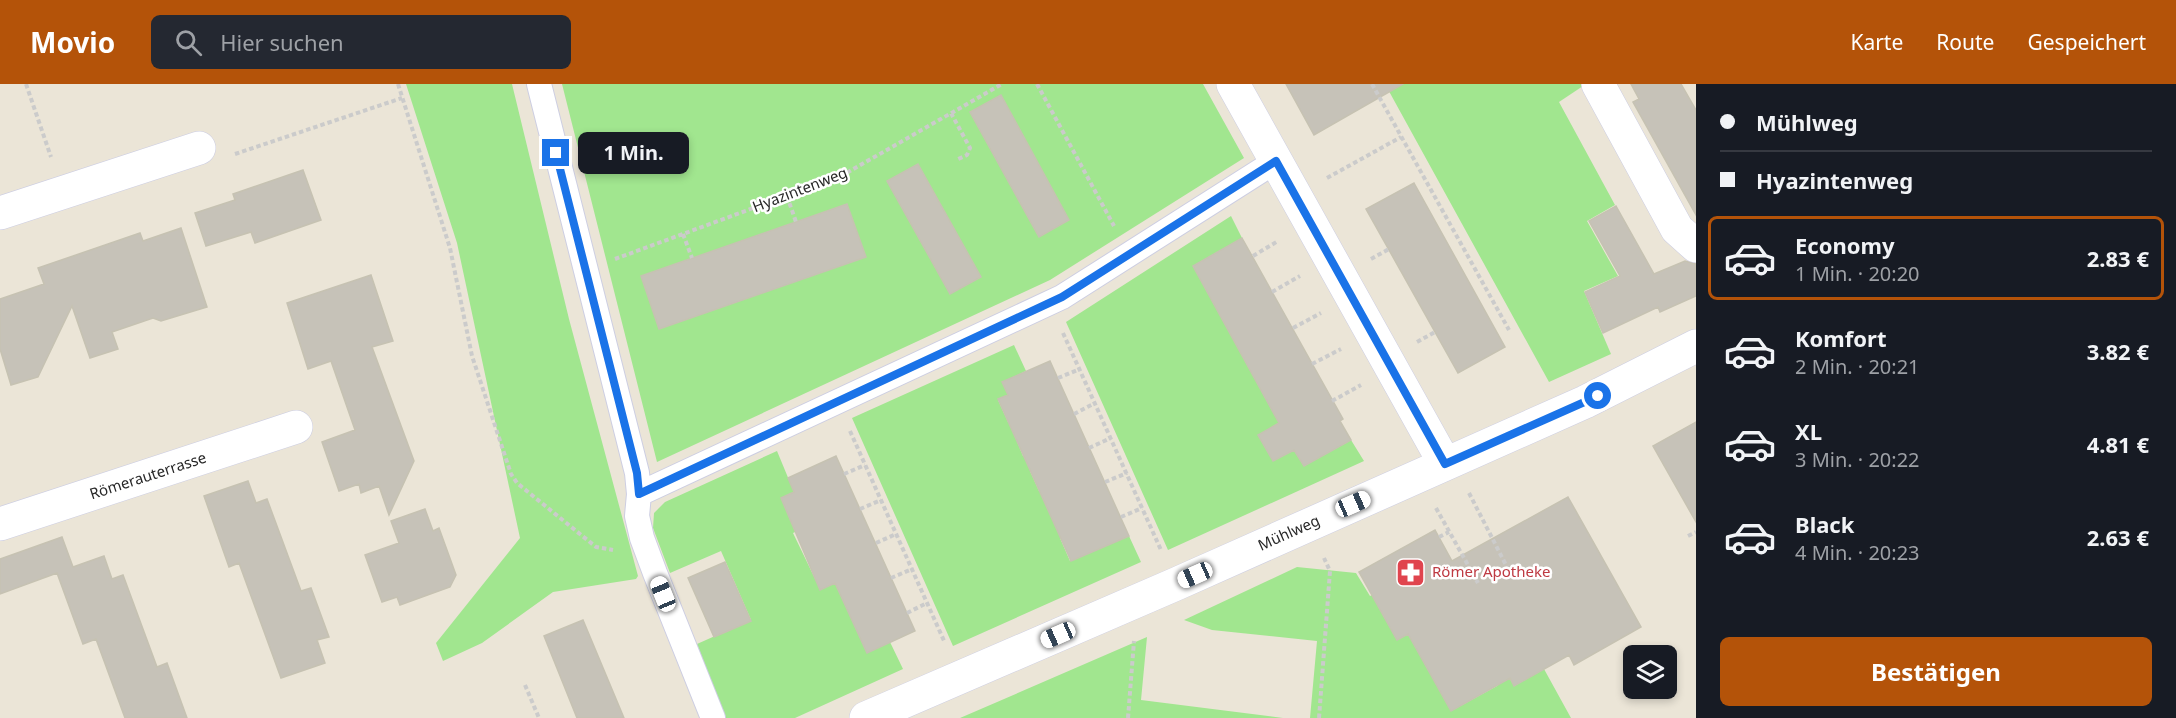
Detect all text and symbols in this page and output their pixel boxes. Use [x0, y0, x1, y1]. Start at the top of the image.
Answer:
search box [151, 15, 571, 69]
text: Movio [30, 23, 115, 61]
icon: search [172, 26, 205, 59]
text: Hier suchen [220, 27, 344, 57]
text: Karte [1850, 28, 1903, 56]
text: Route [1936, 28, 1994, 56]
text: Gespeichert [2027, 28, 2146, 56]
text: Mühlweg [1756, 107, 1858, 137]
callout: 1 Min. [577, 132, 688, 174]
route end [542, 139, 569, 166]
text: 1 Min. [603, 139, 664, 166]
street label: Hyazintenweg [749, 162, 850, 216]
text: Hyazintenweg [1756, 165, 1913, 195]
text: Economy [1795, 230, 1894, 260]
icon: car [1723, 231, 1777, 285]
text: 2.83 € [2087, 243, 2149, 273]
text: 1 Min. · 20:20 [1795, 260, 1920, 287]
text: Komfort [1795, 323, 1886, 353]
icon: car [1723, 324, 1777, 378]
text: 3.82 € [2087, 336, 2149, 366]
text: 2 Min. · 20:21 [1795, 353, 1920, 380]
route start [1584, 382, 1611, 409]
text: XL [1795, 416, 1822, 446]
icon: car [1723, 417, 1777, 471]
text: 4.81 € [2087, 429, 2149, 459]
text: 3 Min. · 20:22 [1795, 446, 1920, 473]
street label: Römerauterrasse [87, 447, 209, 503]
car [1333, 488, 1373, 520]
text: Black [1795, 509, 1854, 539]
street label: Mühlweg [1255, 510, 1323, 555]
icon: car [1723, 510, 1777, 564]
text: 2.63 € [2087, 522, 2149, 552]
text: 4 Min. · 20:23 [1795, 539, 1920, 566]
pharmacy icon: Römer Apotheke [1395, 556, 1427, 588]
car [1175, 559, 1215, 591]
place label: Römer Apotheke [1432, 561, 1551, 581]
car [648, 574, 678, 614]
car [1038, 619, 1078, 651]
button: Bestätigen [1720, 637, 2152, 706]
map controls [1623, 645, 1677, 699]
button: layers [1623, 645, 1677, 699]

